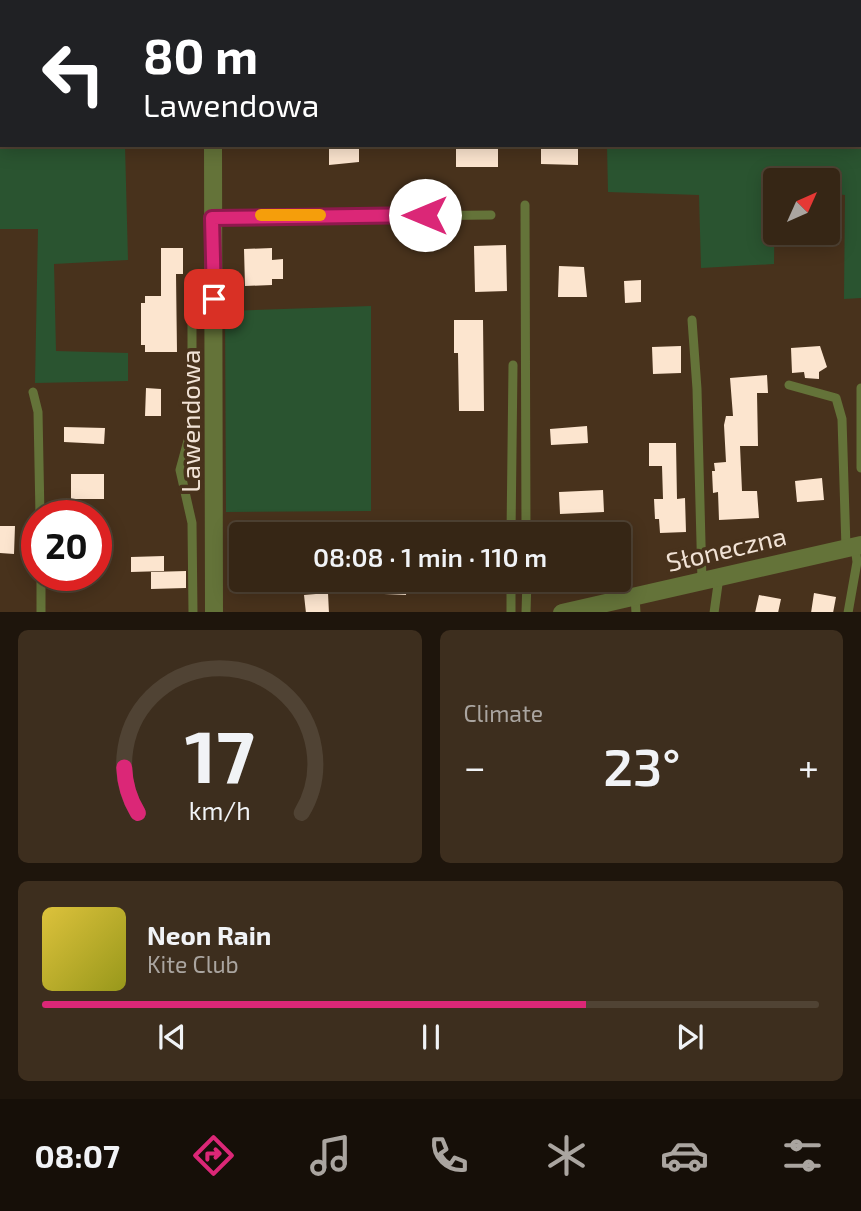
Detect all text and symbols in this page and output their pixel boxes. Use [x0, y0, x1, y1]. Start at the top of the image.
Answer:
text: 80 m [143, 25, 258, 84]
icon: left [28, 28, 119, 119]
text: Lawendowa [143, 85, 319, 123]
north arrow [763, 168, 840, 245]
map controls [763, 168, 840, 245]
position arrow [388, 178, 462, 252]
pin [184, 269, 244, 329]
icon: arrive [195, 280, 233, 318]
street label: Lawendowa [174, 349, 205, 493]
speed limit sign: 20 [21, 500, 112, 591]
street label: Słoneczna [663, 519, 789, 577]
text: 08:08 · 1 min · 110 m [313, 541, 547, 572]
text: Climate [464, 699, 543, 727]
text: 17 [185, 710, 255, 798]
text: 23° [603, 734, 681, 796]
text: − [464, 743, 486, 789]
text: + [798, 743, 819, 789]
text: km/h [189, 794, 251, 824]
text: Neon Rain [147, 919, 271, 950]
text: Kite Club [147, 950, 239, 978]
icon: previous [153, 1018, 191, 1056]
icon: pause [412, 1018, 450, 1056]
icon: next [671, 1018, 709, 1056]
icon: directions [189, 1131, 238, 1180]
icon: music [306, 1131, 355, 1180]
icon: phone [424, 1131, 473, 1180]
icon: climate [542, 1131, 591, 1180]
icon: car [660, 1131, 709, 1180]
icon: filters [778, 1131, 827, 1180]
text: 08:07 [34, 1136, 120, 1174]

